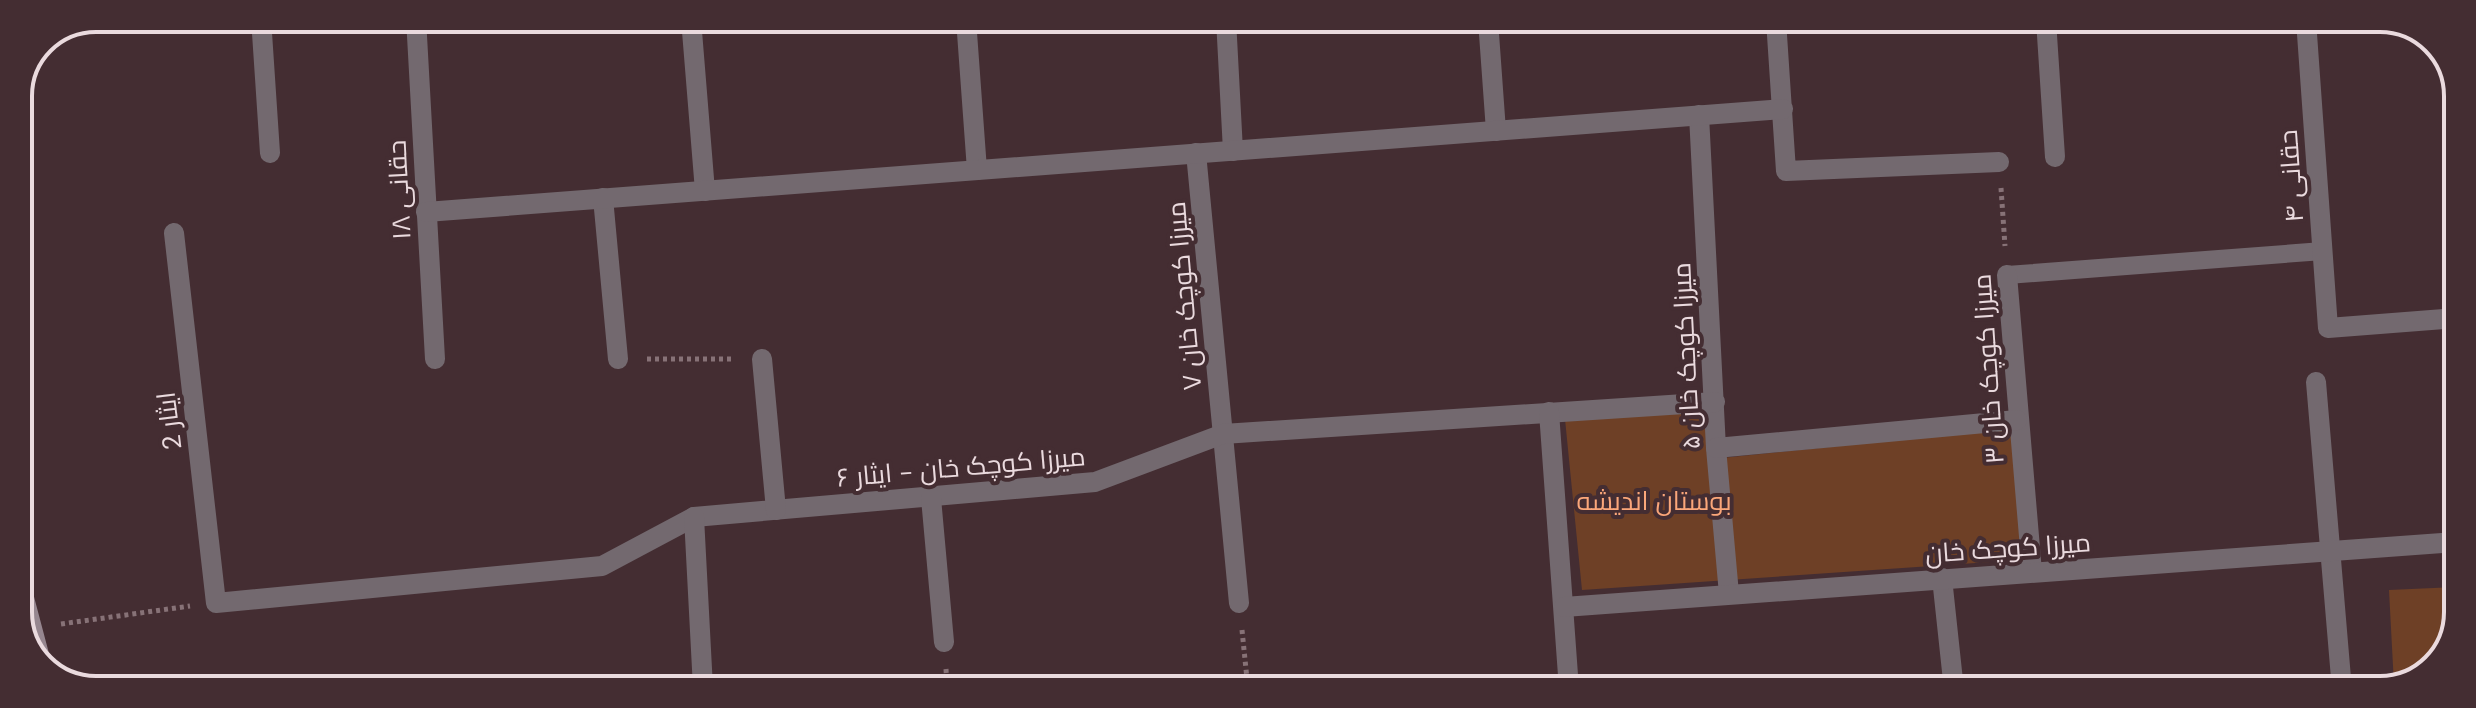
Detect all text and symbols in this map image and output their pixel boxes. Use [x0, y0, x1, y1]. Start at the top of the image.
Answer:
street label: حقانی ۴ [2271, 129, 2311, 223]
street label: حقانی ۱۸ [379, 139, 419, 241]
street label: میرزا کوچک خان ۷ [1159, 200, 1209, 392]
street label: میرزا کوچک خان ۵ [1664, 262, 1708, 450]
street label: میرزا کوچک خان ۳ [1964, 273, 2012, 465]
street label: ایثار 2 [149, 390, 189, 452]
street label: میرزا کوچک خان - ایثار ۶ [835, 439, 1087, 495]
park label: بوستان اندیشه [1576, 484, 1732, 518]
street label: میرزا کوچک خان [1924, 525, 2092, 571]

